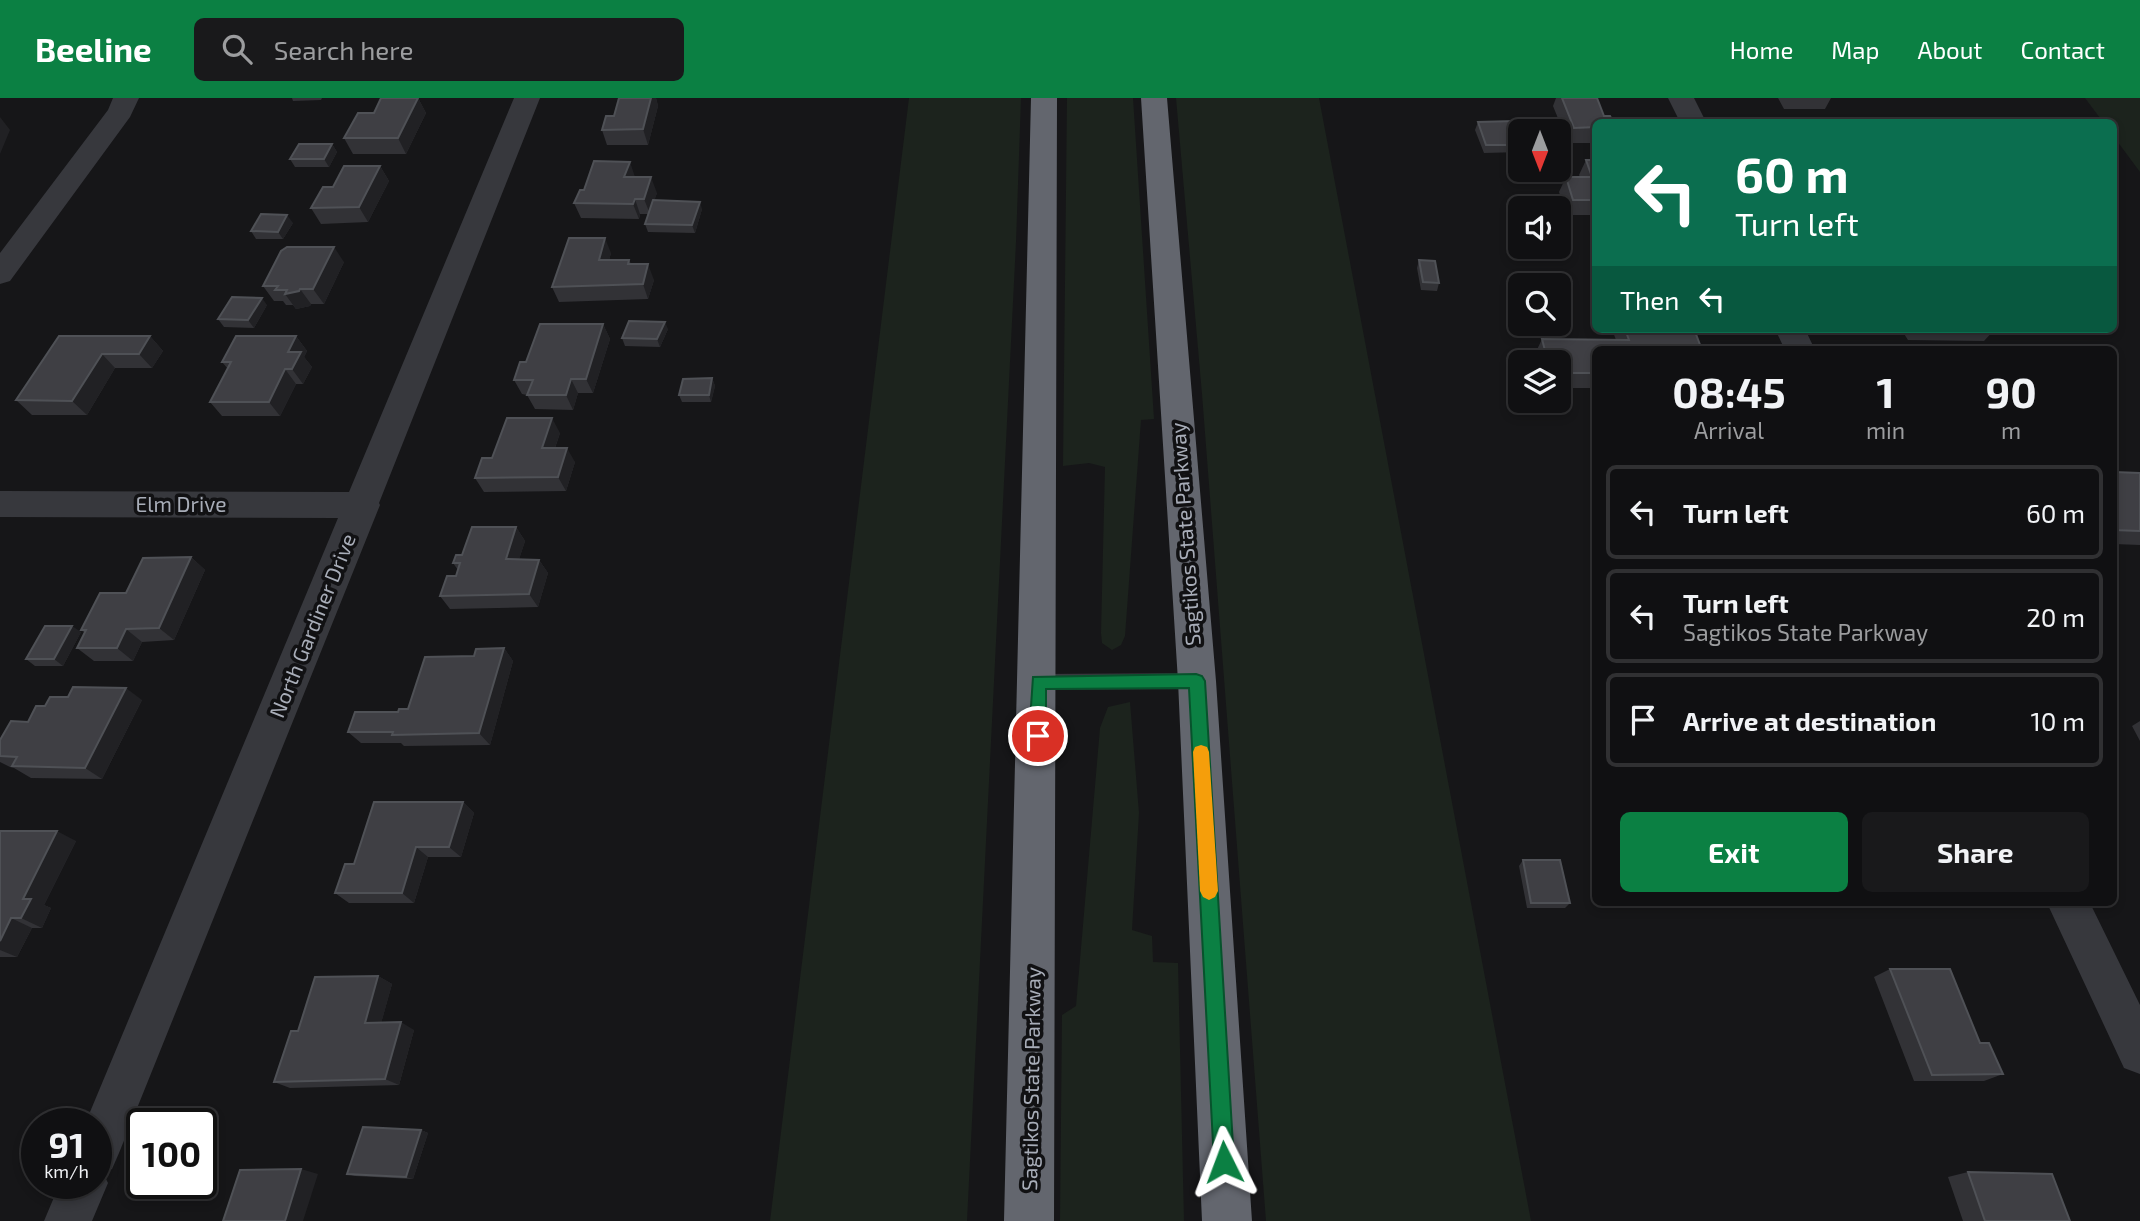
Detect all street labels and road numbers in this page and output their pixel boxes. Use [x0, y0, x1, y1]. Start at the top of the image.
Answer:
street label: Sagtikos State Parkway [1164, 422, 1205, 647]
street label: Elm Drive [136, 491, 226, 516]
street label: North Gardiner Drive [263, 530, 360, 721]
street label: Sagtikos State Parkway [1016, 967, 1045, 1191]

